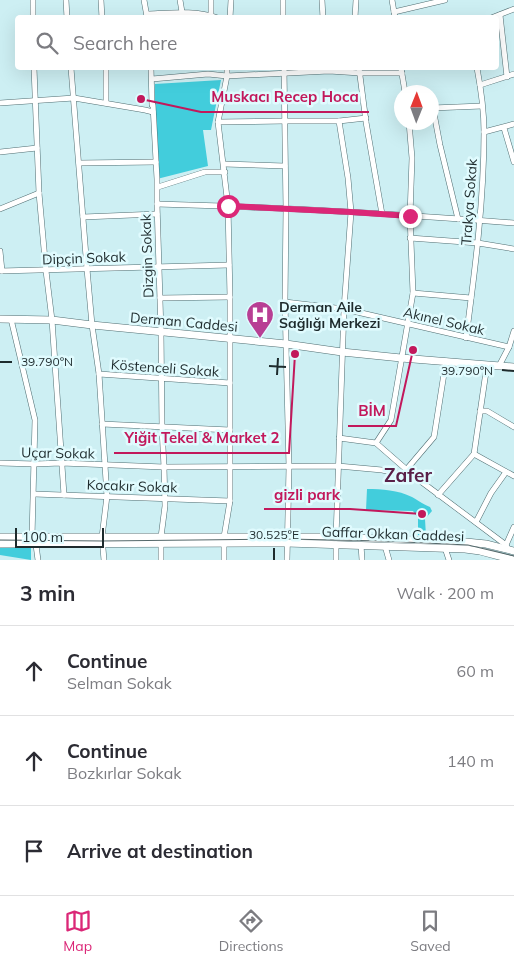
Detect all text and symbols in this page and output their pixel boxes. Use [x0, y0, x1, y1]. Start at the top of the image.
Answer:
search box [15, 15, 499, 70]
icon: search [33, 29, 61, 57]
text: Search here [73, 31, 177, 55]
callout: Muskacı Recep Hoca [201, 82, 369, 112]
north arrow [394, 85, 439, 130]
text: Muskacı Recep Hoca [211, 87, 359, 106]
street label: Trakya Sokak [457, 157, 481, 246]
route start [217, 195, 240, 218]
route end [399, 205, 422, 228]
street label: Dizgin Sokak [137, 213, 157, 298]
street label: Dipçin Sokak [42, 248, 127, 268]
place label: Derman Aile Sağlığı Merkezi [279, 298, 380, 332]
hospital icon: Derman Aile Sağlığı Merkezi [245, 300, 275, 339]
street label: Akınel Sokak [401, 303, 487, 339]
street label: Derman Caddesi [129, 308, 239, 336]
text: 39.790°N [21, 354, 73, 369]
street label: Köstenceli Sokak [110, 355, 220, 381]
text: 39.790°N [441, 363, 493, 378]
callout: BİM [348, 396, 396, 426]
text: BİM [358, 401, 386, 420]
callout: Yiğit Tekel & Market 2 [114, 423, 289, 453]
text: Yiğit Tekel & Market 2 [124, 428, 279, 447]
street label: Uçar Sokak [21, 443, 96, 463]
district label: Zafer [384, 463, 432, 487]
street label: Kocakır Sokak [86, 475, 178, 497]
callout: gizli park [264, 479, 350, 509]
text: gizli park [274, 485, 341, 504]
street label: Gaffar Okkan Caddesi [321, 523, 465, 545]
scale bar [15, 525, 104, 548]
text: 30.525°E [249, 527, 299, 542]
text: 100 m [22, 528, 63, 546]
text: 3 min [20, 580, 75, 606]
text: Walk · 200 m [396, 583, 494, 603]
text: Continue [67, 649, 147, 673]
icon: ahead [20, 657, 48, 685]
text: 60 m [457, 661, 494, 681]
text: Selman Sokak [67, 673, 172, 693]
text: Continue [67, 739, 147, 763]
icon: ahead [20, 747, 48, 775]
text: 140 m [447, 751, 494, 771]
text: Bozkırlar Sokak [67, 763, 182, 783]
icon: arrive [20, 837, 48, 865]
text: Arrive at destination [67, 839, 253, 863]
tab: Map [63, 907, 92, 955]
tab: Directions [219, 907, 284, 955]
tab: Saved [410, 907, 451, 955]

